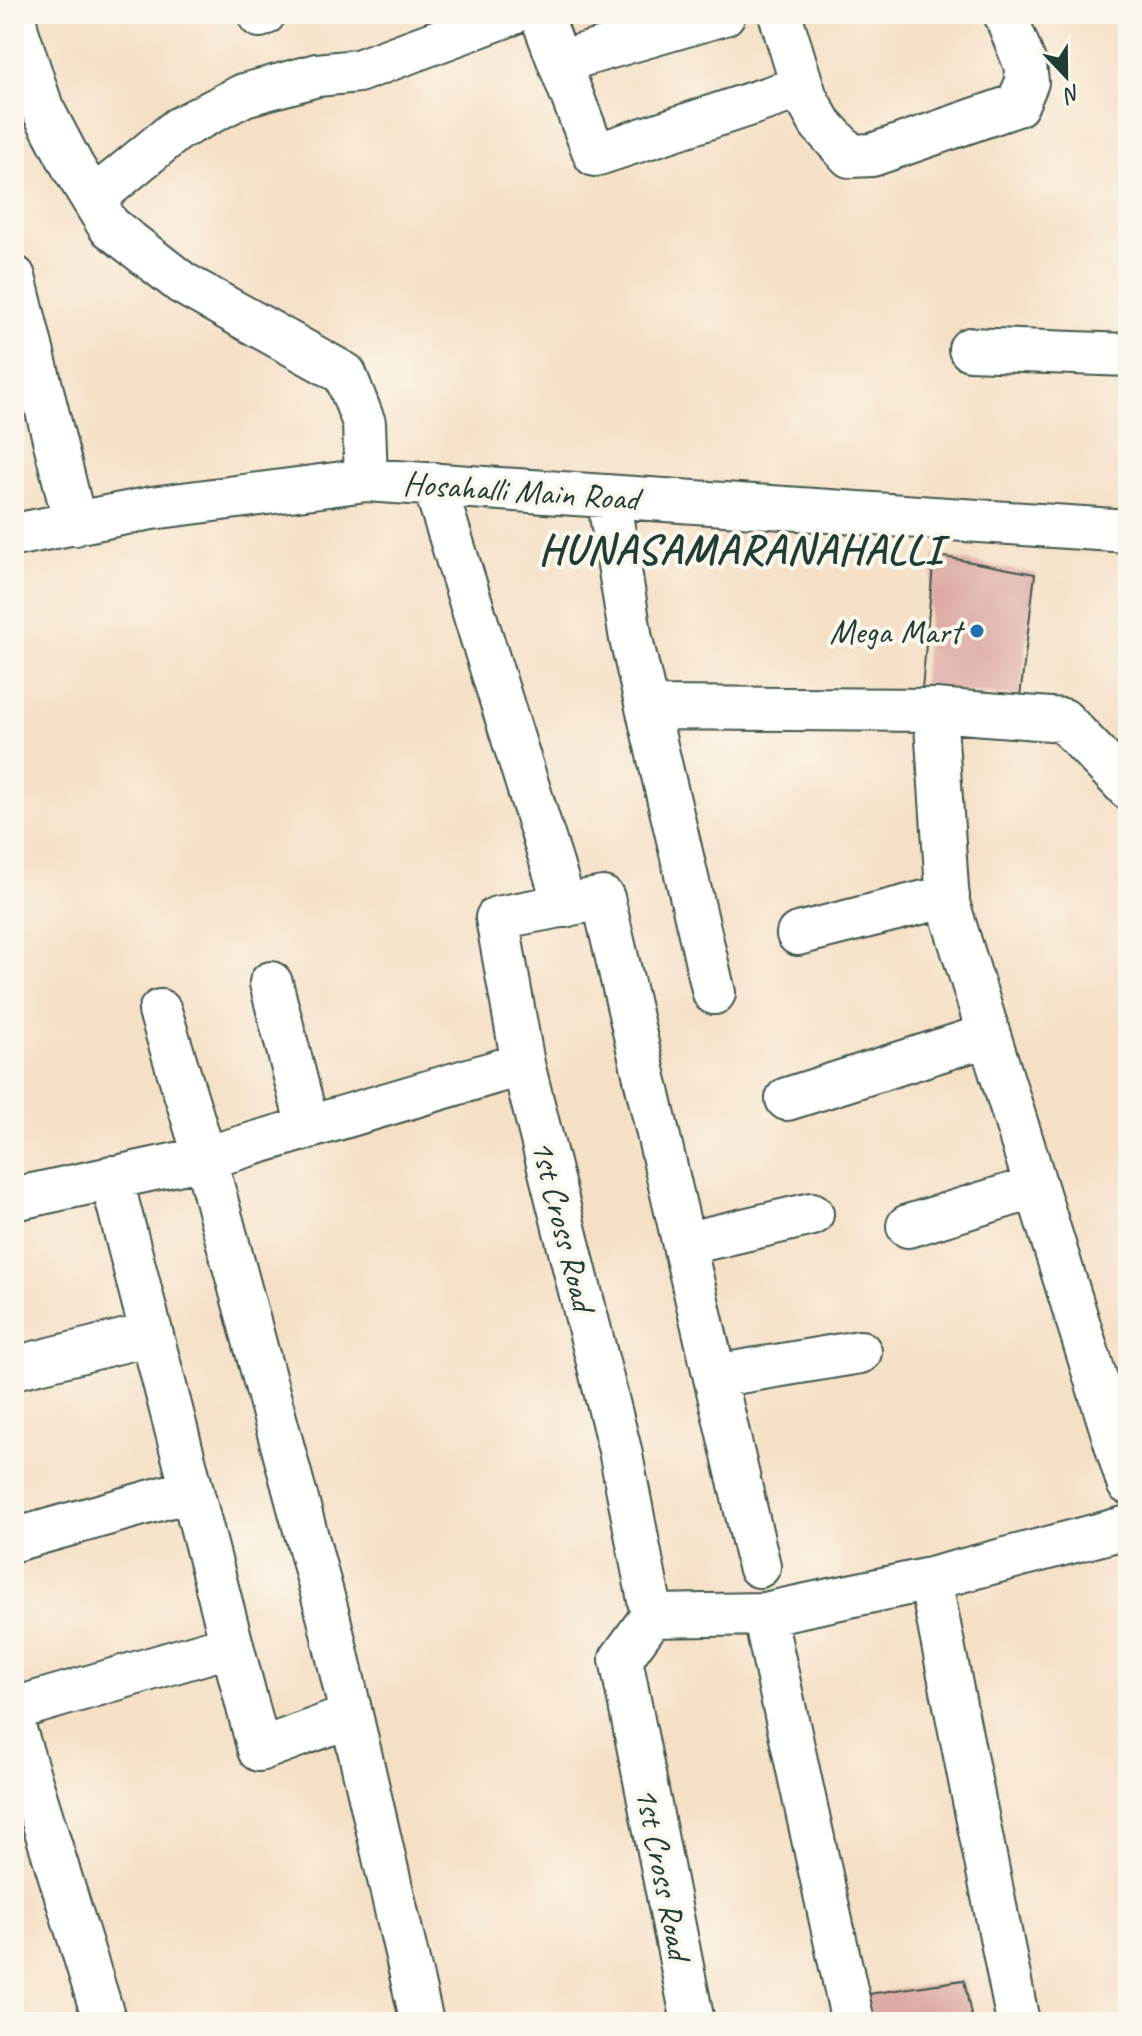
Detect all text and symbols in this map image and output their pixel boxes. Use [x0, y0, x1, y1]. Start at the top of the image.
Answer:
north arrow [1026, 36, 1106, 116]
text: N [1058, 78, 1085, 110]
street label: Hosahalli Main Road [402, 461, 645, 520]
district label: HUNASAMARANAHALLI [539, 523, 950, 576]
place label: Mega Mart [830, 610, 966, 653]
marker: Mega Mart [968, 622, 986, 640]
street label: 1st Cross Road [522, 1135, 607, 1319]
street label: 1st Cross Road [626, 1783, 702, 1967]

